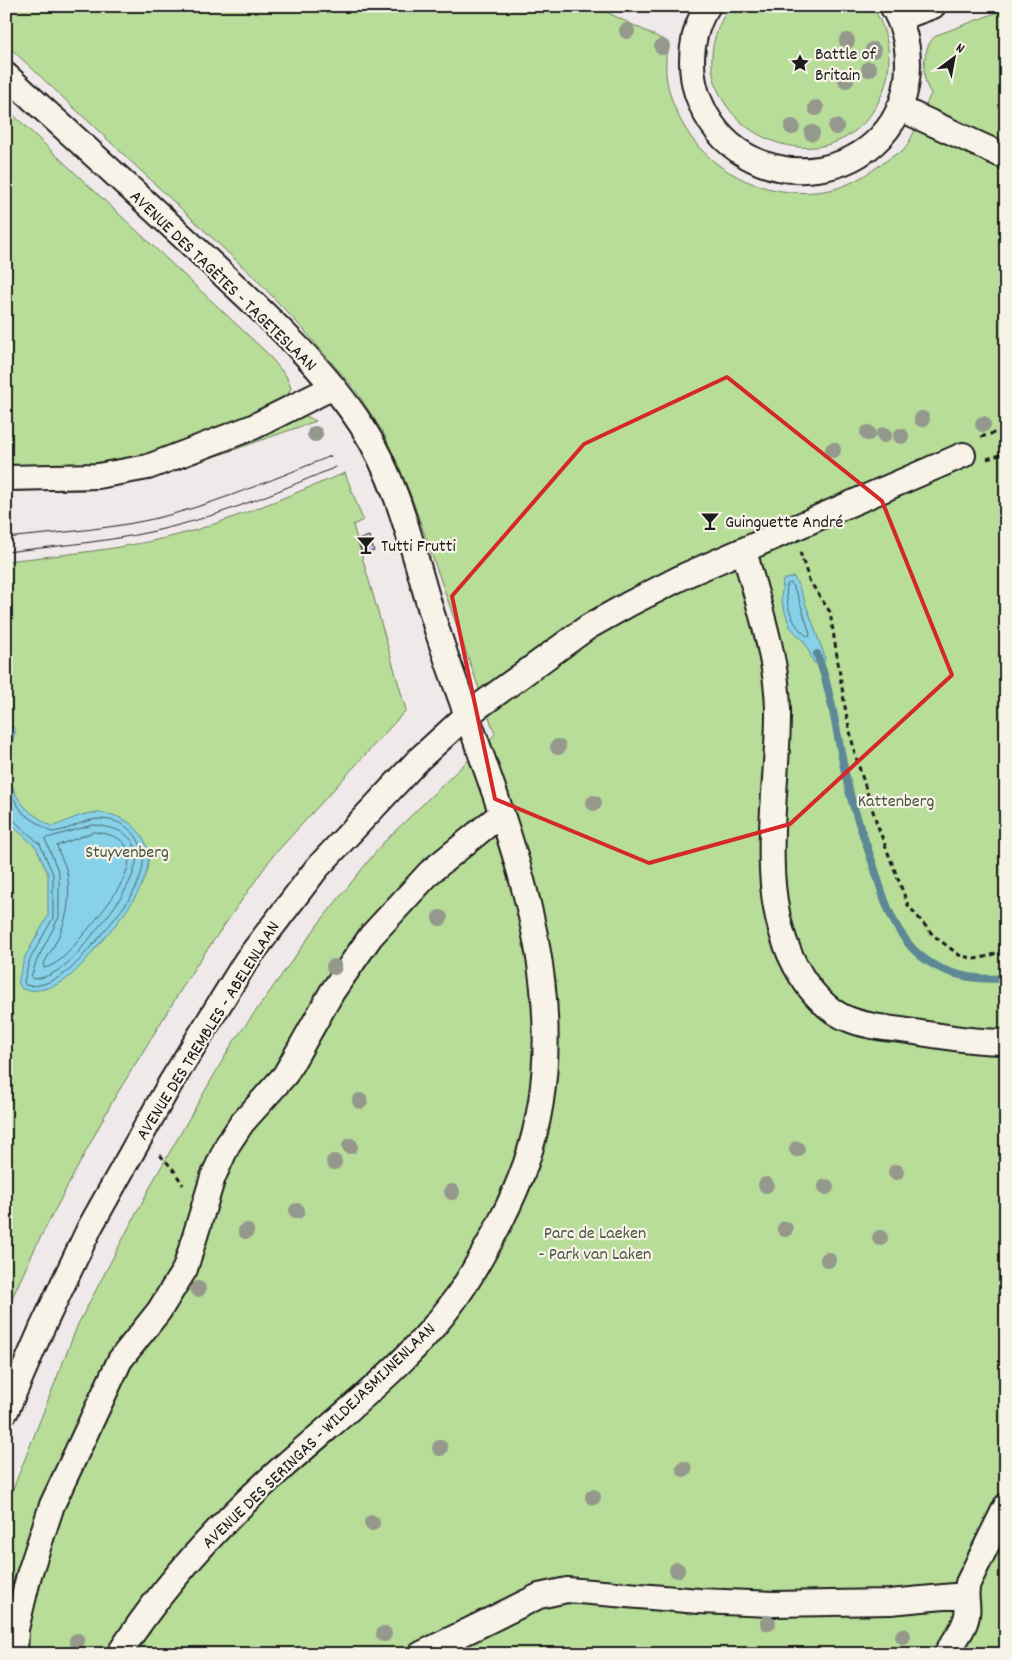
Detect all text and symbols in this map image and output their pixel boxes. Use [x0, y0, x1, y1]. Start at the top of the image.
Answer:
north arrow [930, 32, 980, 82]
text: N [952, 38, 968, 59]
place label: Battle of Britain [815, 43, 877, 89]
place icon: Battle of Britain [789, 52, 811, 74]
street label: AVENUE DES TAGÈTES - TAGETESLAAN [123, 185, 321, 378]
bar icon: Guinguette André [699, 510, 721, 532]
place label: Guinguette André [725, 511, 844, 536]
bar icon: Tutti Frutti [355, 534, 377, 556]
place label: Tutti Frutti [381, 535, 456, 560]
park label: Kattenberg [858, 790, 934, 815]
park label: Stuyvenberg [85, 841, 169, 866]
street label: AVENUE DES TREMBLES - ABELENLAAN [131, 917, 287, 1146]
park label: Parc de Laeken - Park van Laken [539, 1222, 651, 1268]
street label: AVENUE DES SERINGAS - WILDEJASMIJNENLAAN [197, 1318, 442, 1556]

